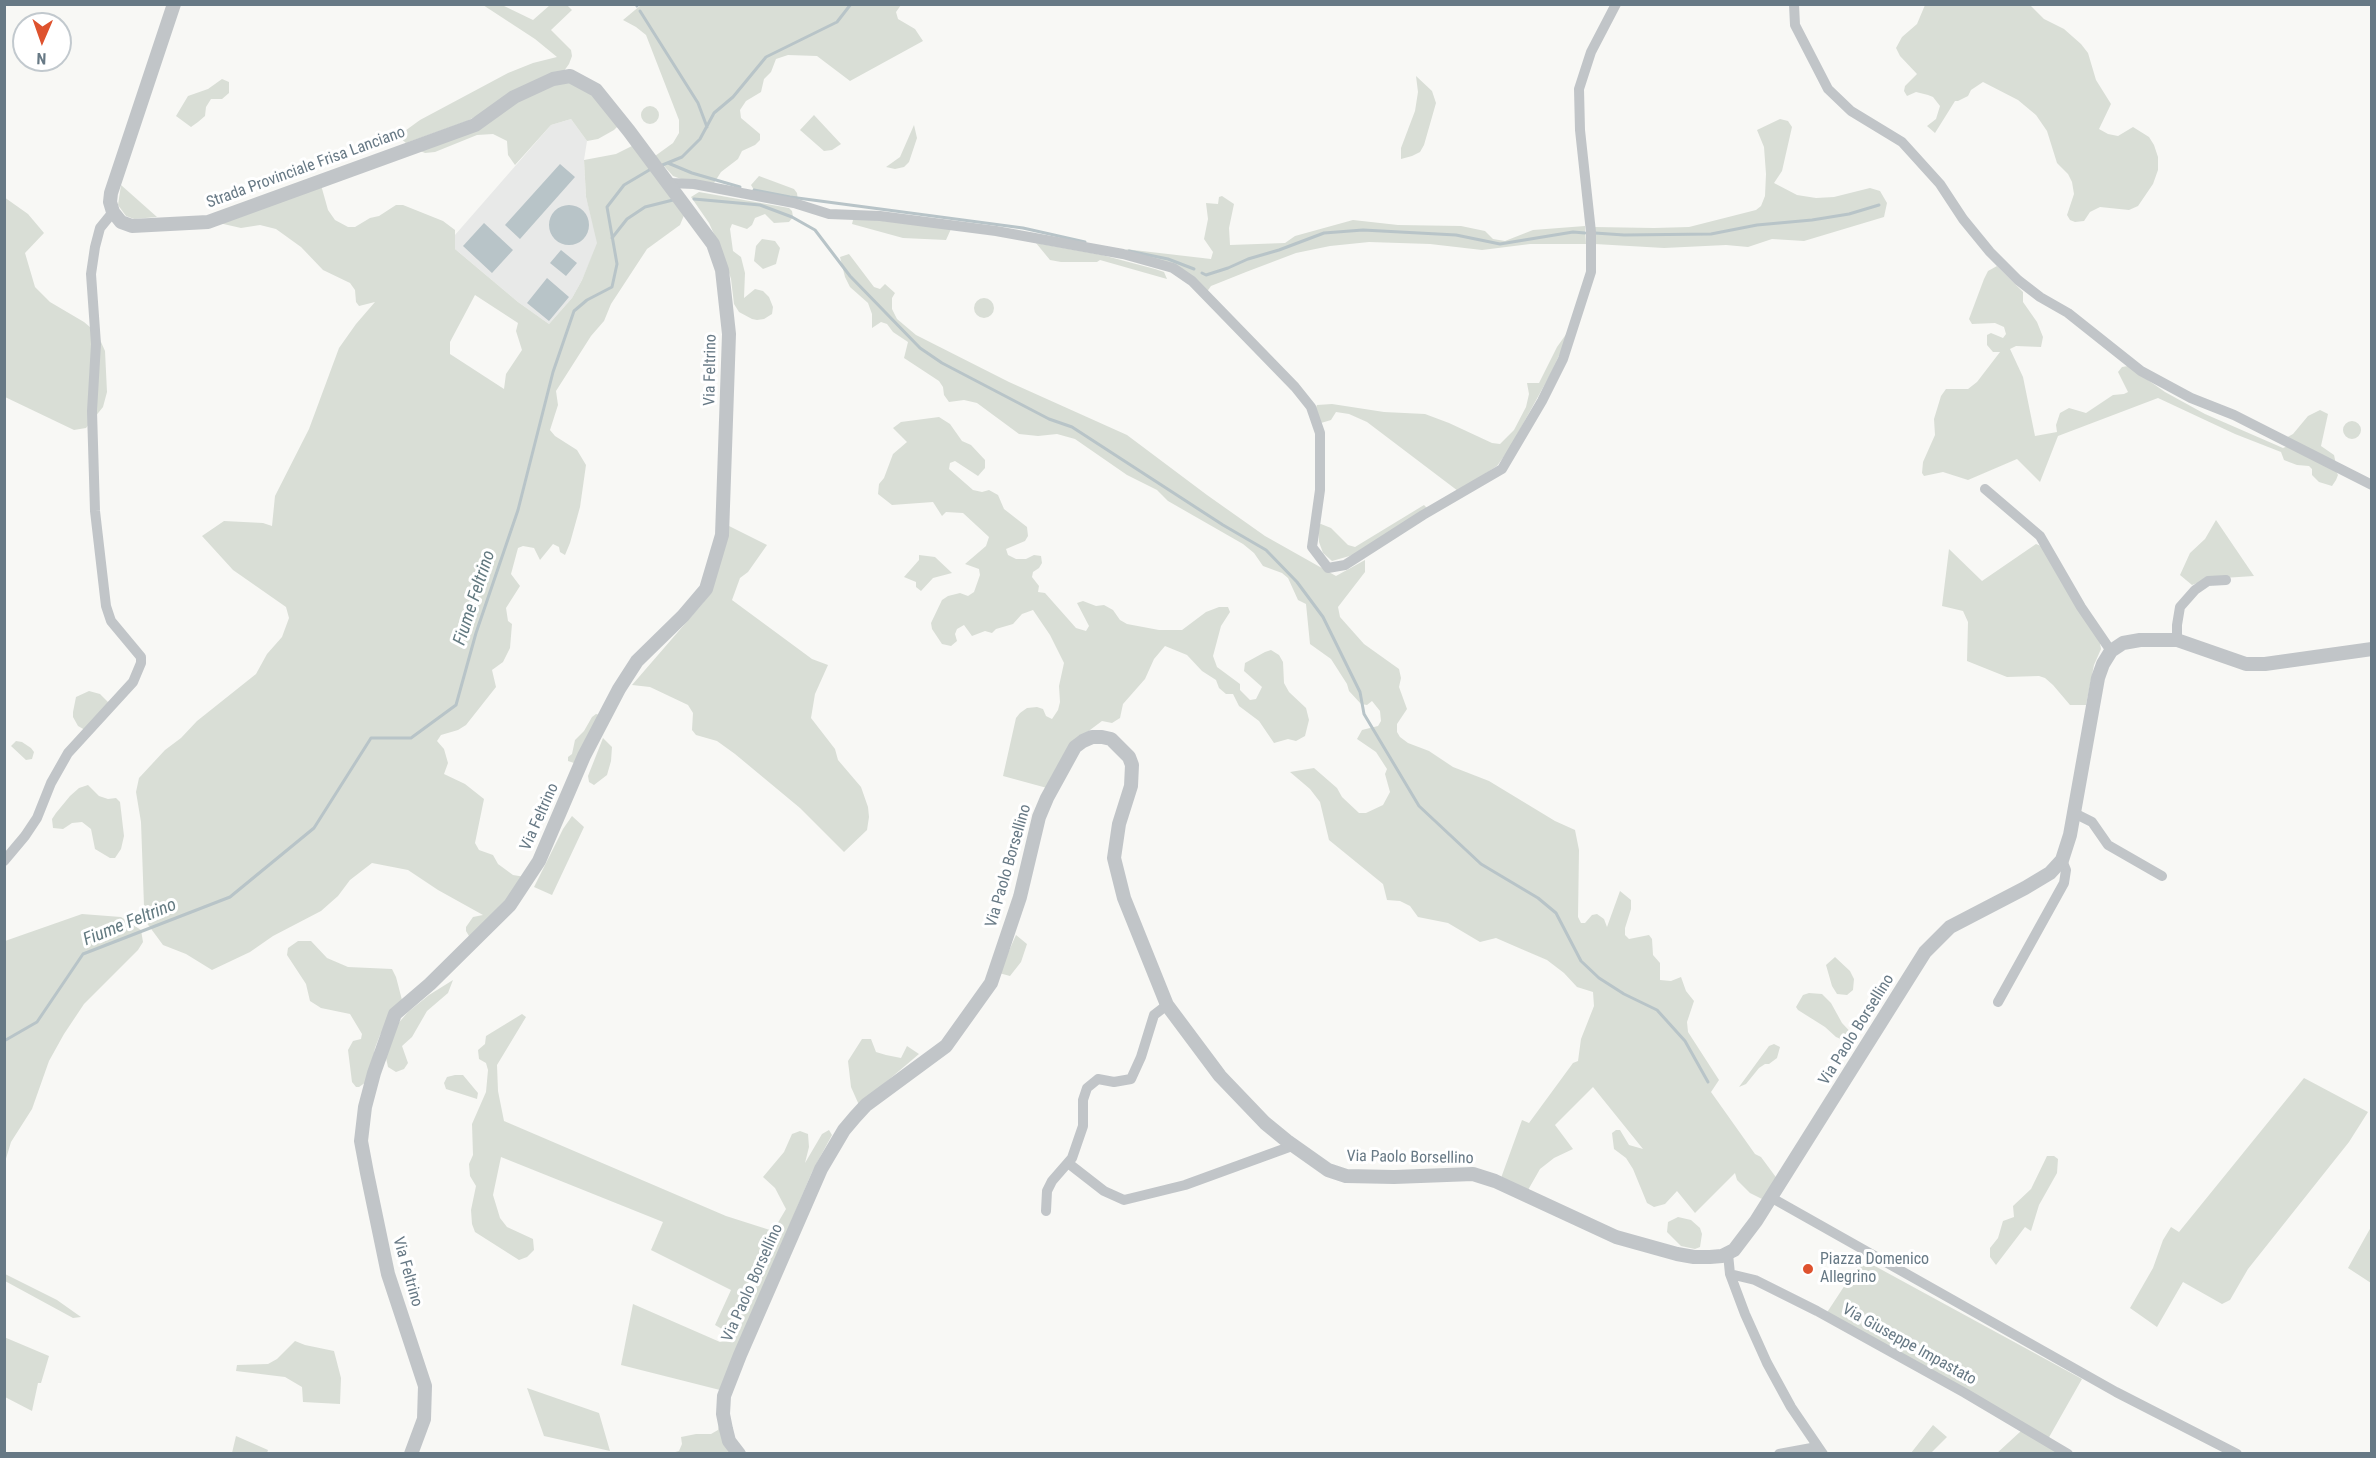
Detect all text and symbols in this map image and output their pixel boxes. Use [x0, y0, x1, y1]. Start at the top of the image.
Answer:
north arrow [12, 12, 72, 72]
text: N [36, 49, 47, 68]
street label: Strada Provinciale Frisa Lanciano [204, 123, 408, 213]
street label: Via Feltrino [701, 334, 721, 406]
water label: Fiume Feltrino [450, 548, 500, 648]
street label: Via Feltrino [517, 780, 563, 854]
street label: Via Paolo Borsellino [982, 802, 1036, 930]
water label: Fiume Feltrino [80, 895, 180, 951]
street label: Via Paolo Borsellino [1815, 971, 1899, 1089]
street label: Via Paolo Borsellino [1346, 1147, 1474, 1169]
street label: Via Paolo Borsellino [718, 1221, 788, 1345]
street label: Via Feltrino [388, 1235, 426, 1309]
place label: Piazza Domenico Allegrino [1820, 1250, 1929, 1288]
marker: Piazza Domenico Allegrino [1801, 1262, 1815, 1276]
street label: Via Giuseppe Impastato [1839, 1300, 1979, 1390]

